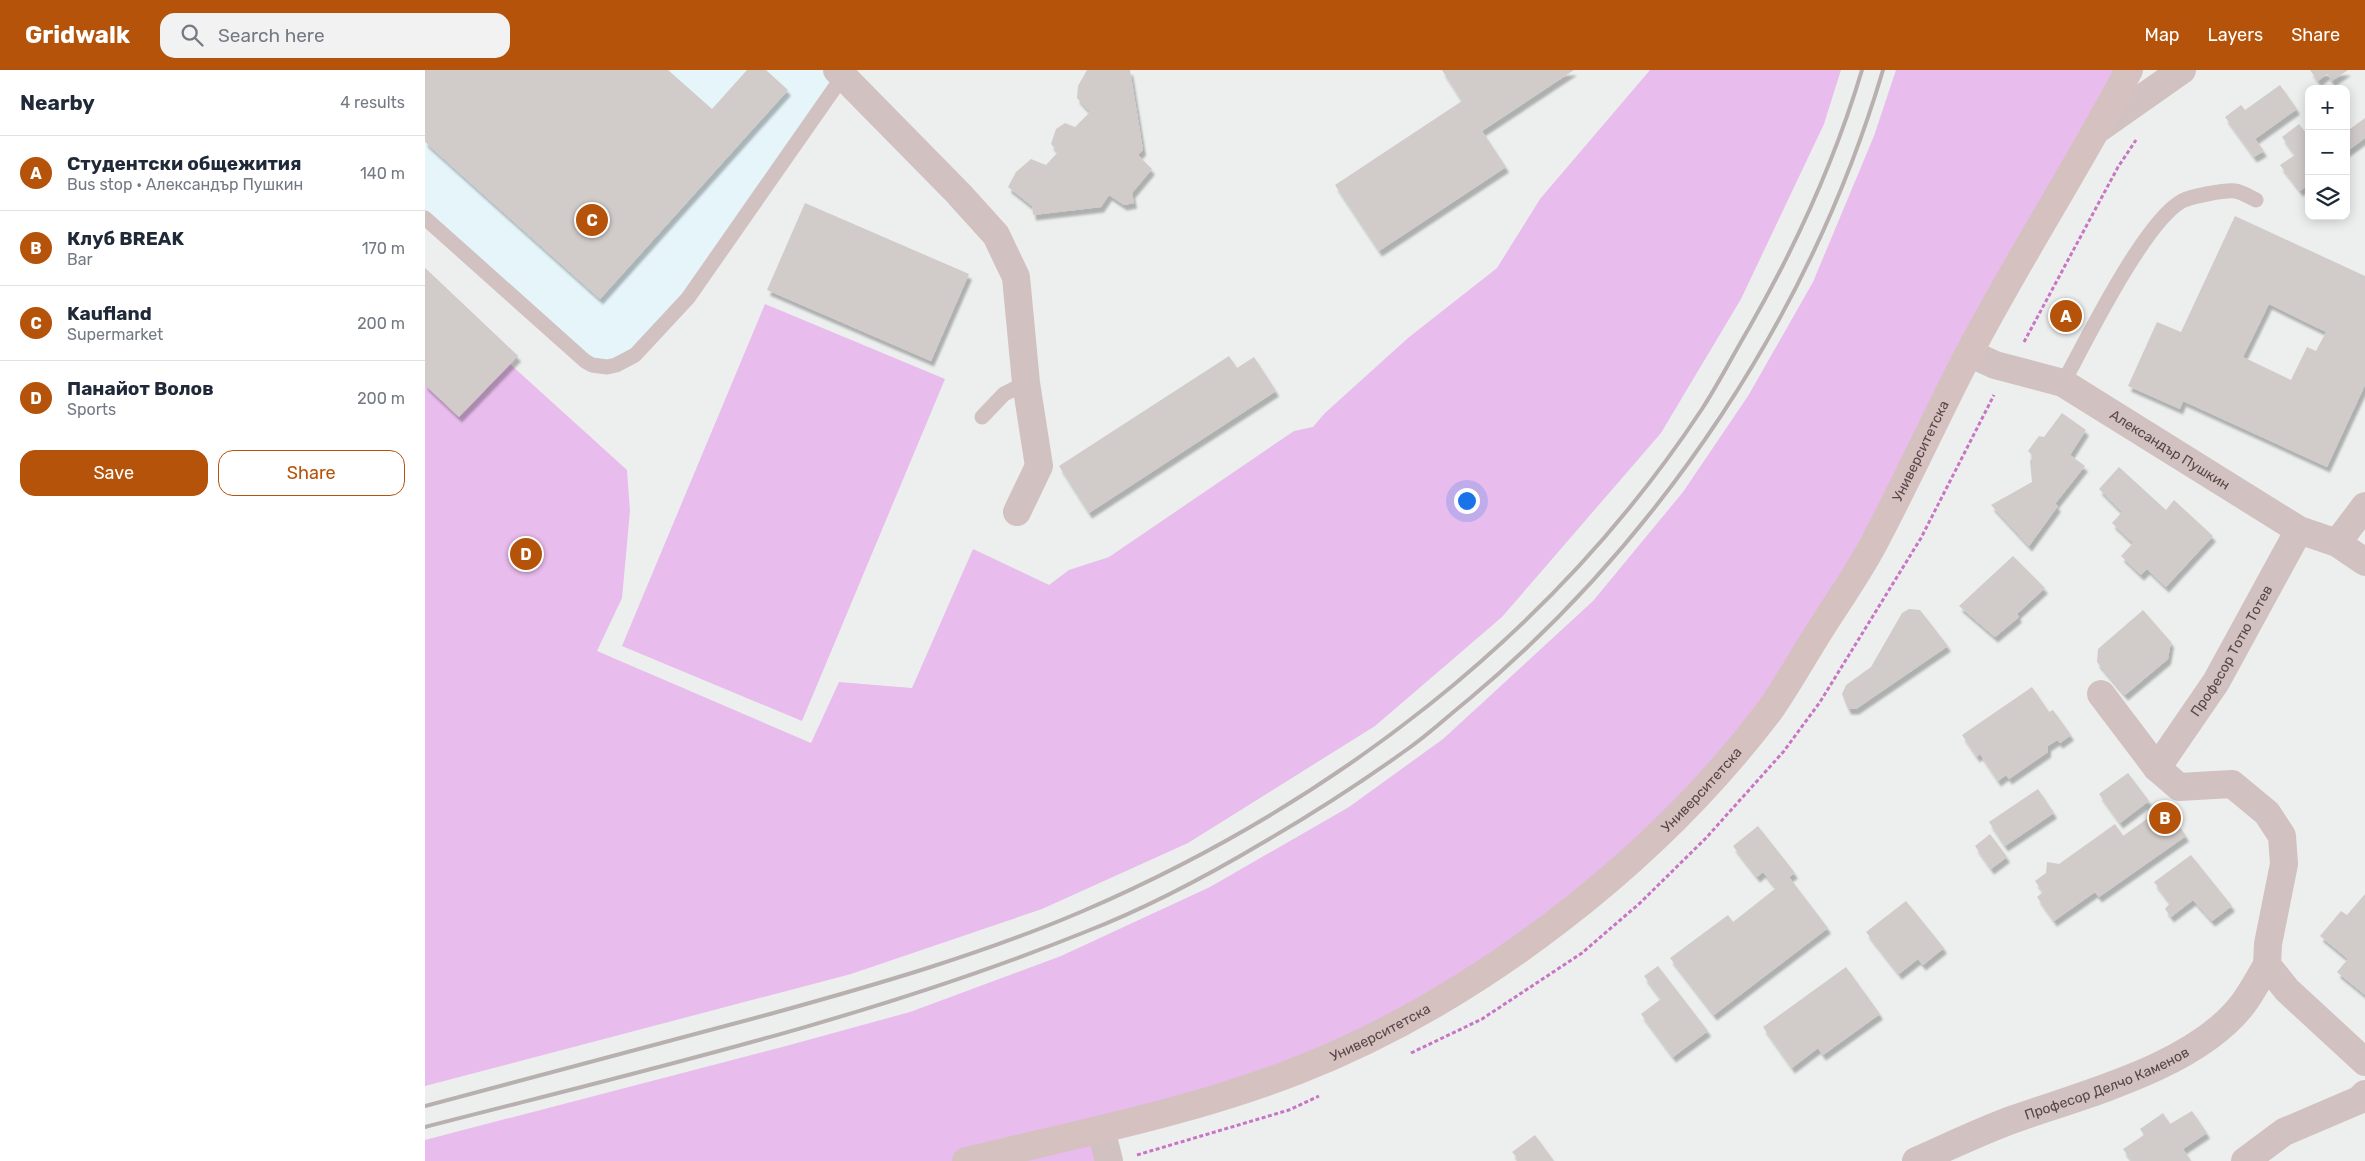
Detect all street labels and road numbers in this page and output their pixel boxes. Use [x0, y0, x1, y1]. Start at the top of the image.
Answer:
street label: Университетска [1889, 398, 1953, 504]
street label: Александър Пушкин [2107, 406, 2233, 494]
street label: Професор Тотю Тотев [2187, 582, 2276, 720]
street label: Университетска [1658, 744, 1746, 836]
street label: Университетска [1327, 1000, 1433, 1065]
street label: Професор Делчо Каменов [2022, 1044, 2192, 1124]

